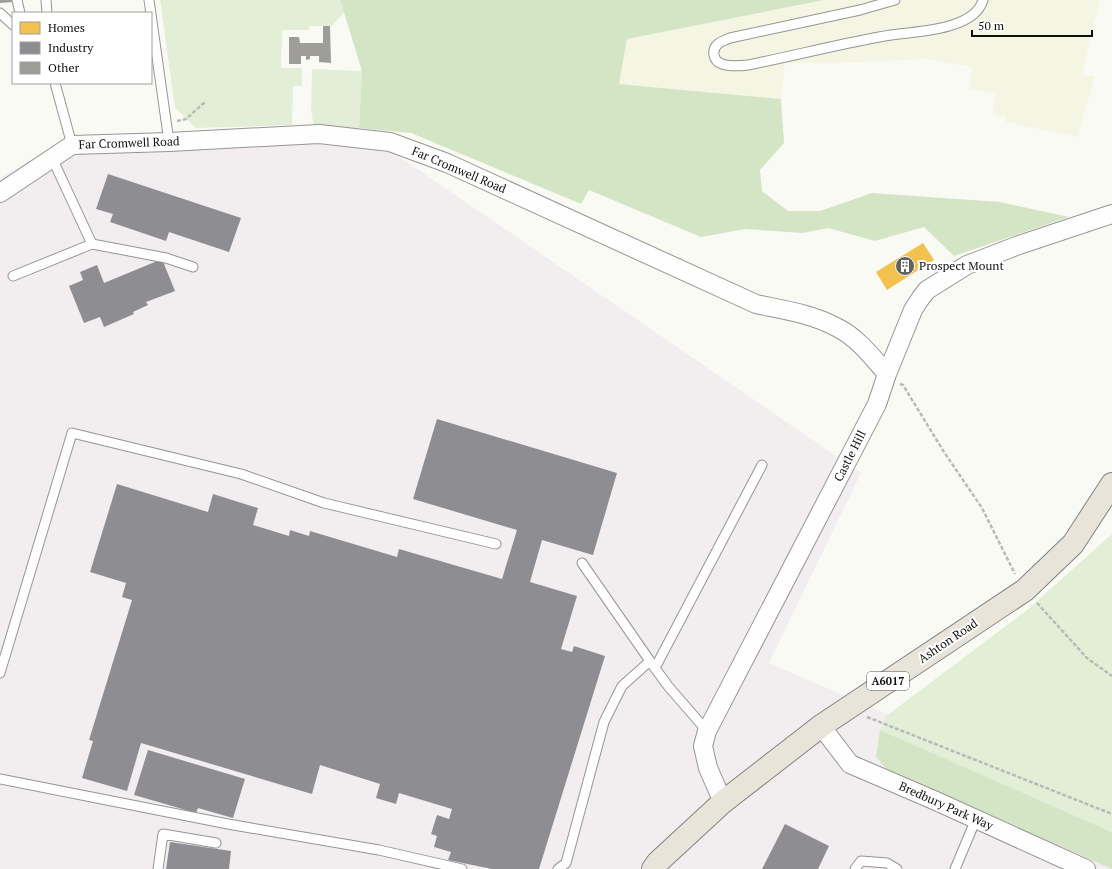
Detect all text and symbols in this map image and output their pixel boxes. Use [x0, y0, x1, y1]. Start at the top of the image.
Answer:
legend [12, 12, 152, 84]
scale bar [972, 12, 1092, 38]
text: 50 m [978, 18, 1005, 33]
text: Homes [48, 20, 85, 35]
text: Industry [48, 40, 94, 55]
text: Other [48, 60, 79, 75]
street label: Far Cromwell Road [78, 133, 180, 152]
street label: Far Cromwell Road [410, 143, 509, 196]
building icon: Prospect Mount [894, 255, 916, 277]
place label: Prospect Mount [919, 258, 1004, 273]
street label: Castle Hill [830, 427, 869, 484]
street label: Ashton Road [915, 615, 981, 666]
road number: A6017 [867, 672, 909, 690]
street label: Bredbury Park Way [897, 778, 996, 833]

